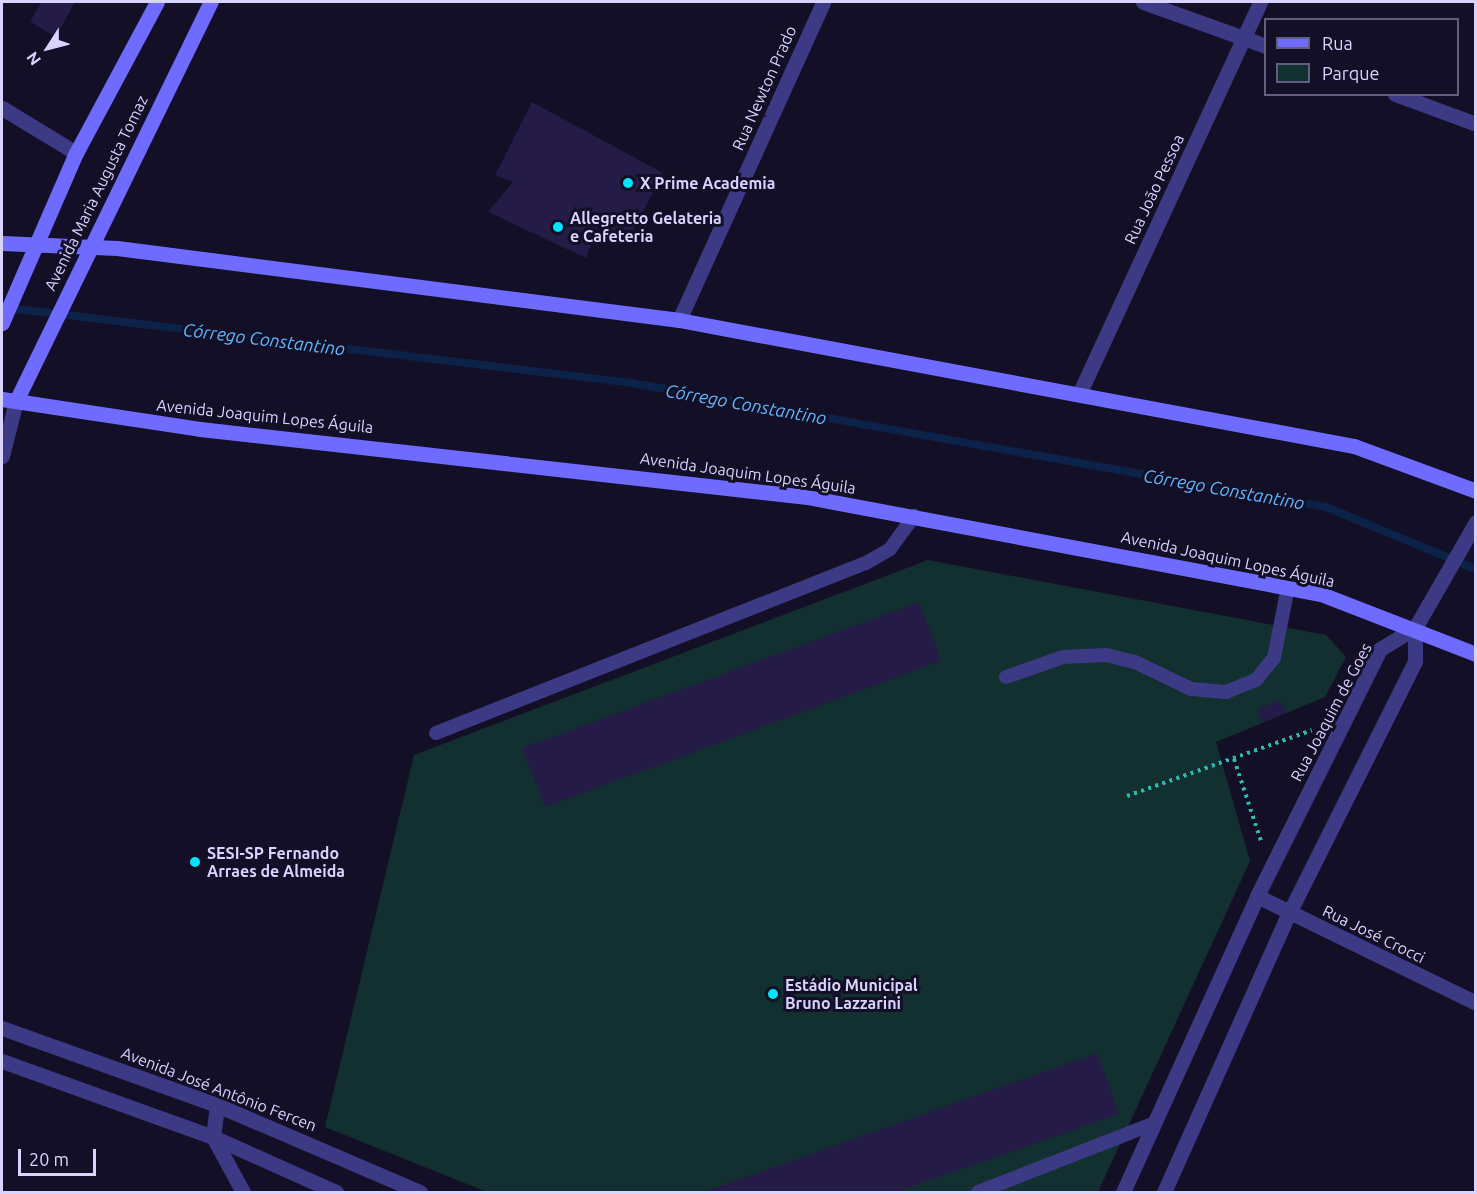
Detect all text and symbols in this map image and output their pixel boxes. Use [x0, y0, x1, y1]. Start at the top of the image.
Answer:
north arrow [18, 18, 78, 78]
legend [1264, 18, 1459, 96]
street label: Rua Newton Prado [728, 23, 800, 153]
text: Rua [1322, 33, 1353, 53]
text: N [23, 48, 44, 69]
text: Parque [1322, 63, 1379, 83]
street label: Avenida Maria Augusta Tomaz [40, 92, 152, 294]
street label: Rua João Pessoa [1120, 131, 1188, 247]
place label: X Prime Academia [640, 173, 775, 193]
marker: X Prime Academia [621, 176, 635, 190]
place label: Allegretto Gelateria e Cafeteria [570, 208, 722, 246]
marker: Allegretto Gelateria e Cafeteria [551, 220, 565, 234]
water label: Córrego Constantino [182, 318, 346, 360]
water label: Córrego Constantino [664, 379, 828, 429]
street label: Avenida Joaquim Lopes Águila [156, 395, 374, 437]
street label: Avenida Joaquim Lopes Águila [639, 448, 857, 498]
water label: Córrego Constantino [1142, 464, 1306, 514]
street label: Avenida Joaquim Lopes Águila [1120, 527, 1336, 591]
street label: Rua Joaquim de Goes [1286, 640, 1376, 784]
place label: SESI-SP Fernando Arraes de Almeida [207, 843, 345, 881]
marker: SESI-SP Fernando Arraes de Almeida [188, 855, 202, 869]
street label: Rua José Crocci [1320, 901, 1428, 967]
place label: Estádio Municipal Bruno Lazzarini [785, 975, 918, 1013]
marker: Estádio Municipal Bruno Lazzarini [766, 987, 780, 1001]
street label: Avenida José Antônio Fercen [119, 1043, 319, 1135]
scale bar [21, 1137, 99, 1175]
text: 20 m [29, 1149, 69, 1169]

